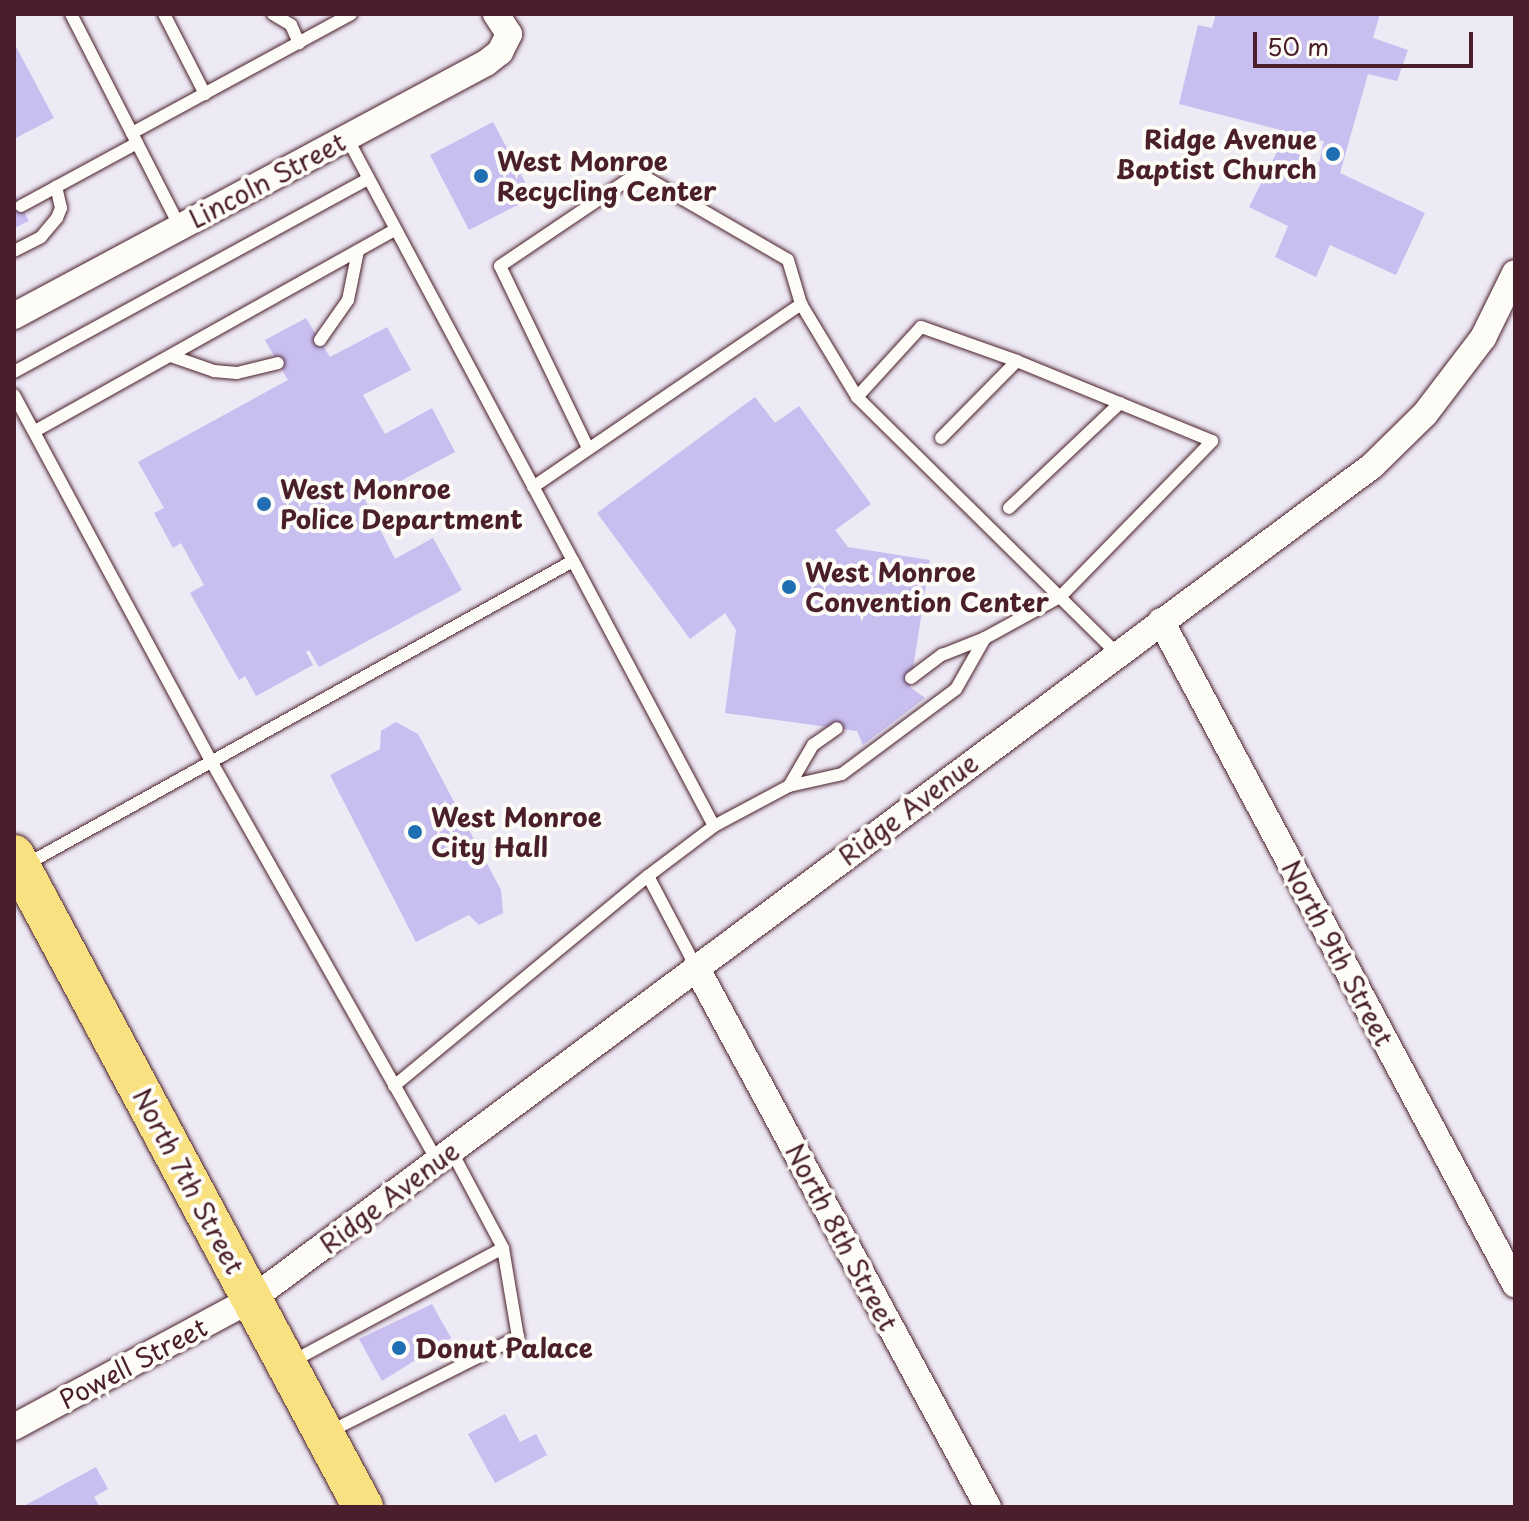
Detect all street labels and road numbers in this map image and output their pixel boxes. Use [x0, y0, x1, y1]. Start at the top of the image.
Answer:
street label: Lincoln Street [183, 126, 351, 234]
street label: Ridge Avenue [832, 747, 984, 871]
street label: North 9th Street [1275, 854, 1401, 1052]
street label: North 7th Street [127, 1082, 251, 1280]
street label: Ridge Avenue [313, 1135, 465, 1259]
street label: North 8th Street [779, 1137, 905, 1337]
street label: Powell Street [53, 1311, 213, 1415]

